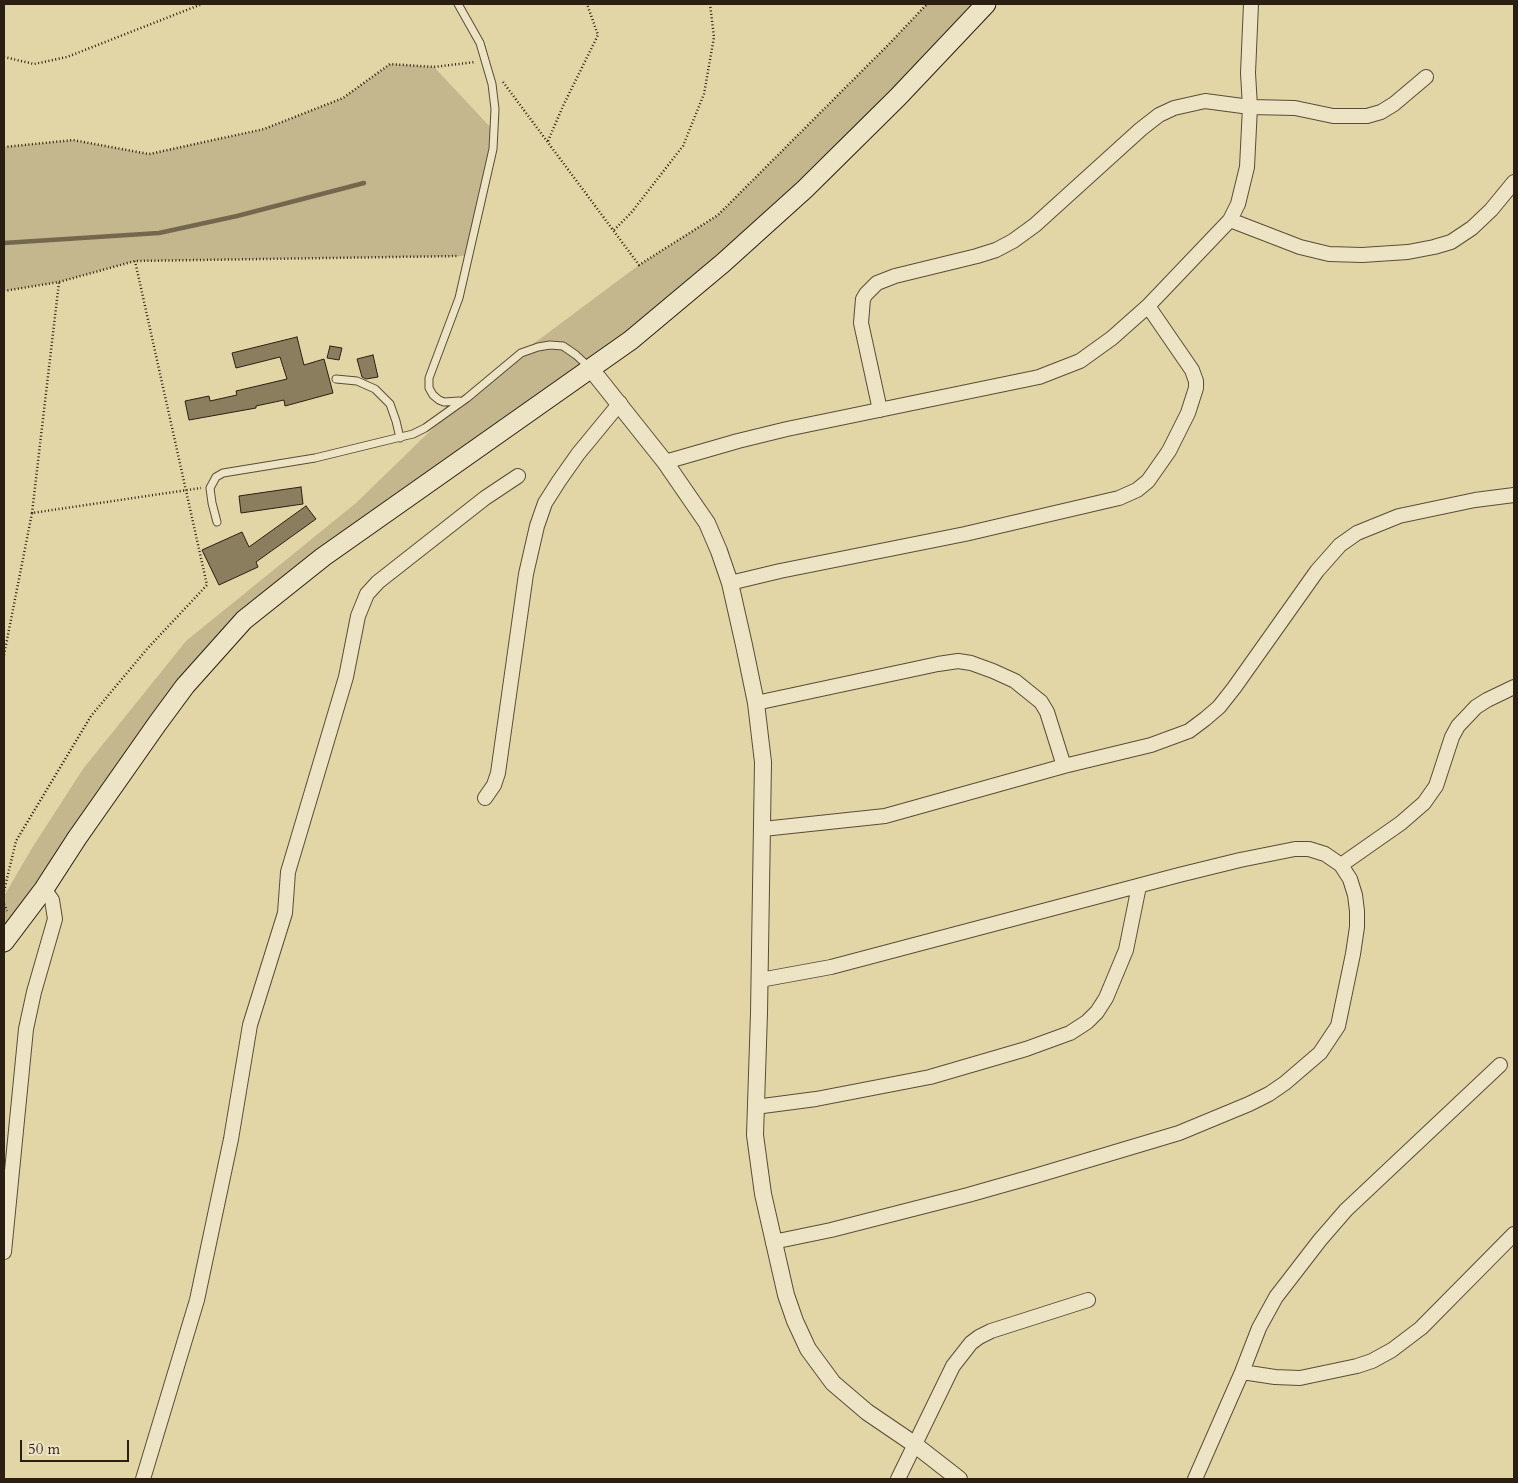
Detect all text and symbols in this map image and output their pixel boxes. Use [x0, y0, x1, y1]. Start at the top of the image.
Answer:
scale bar [22, 1430, 131, 1462]
text: 50 m [28, 1439, 60, 1459]

